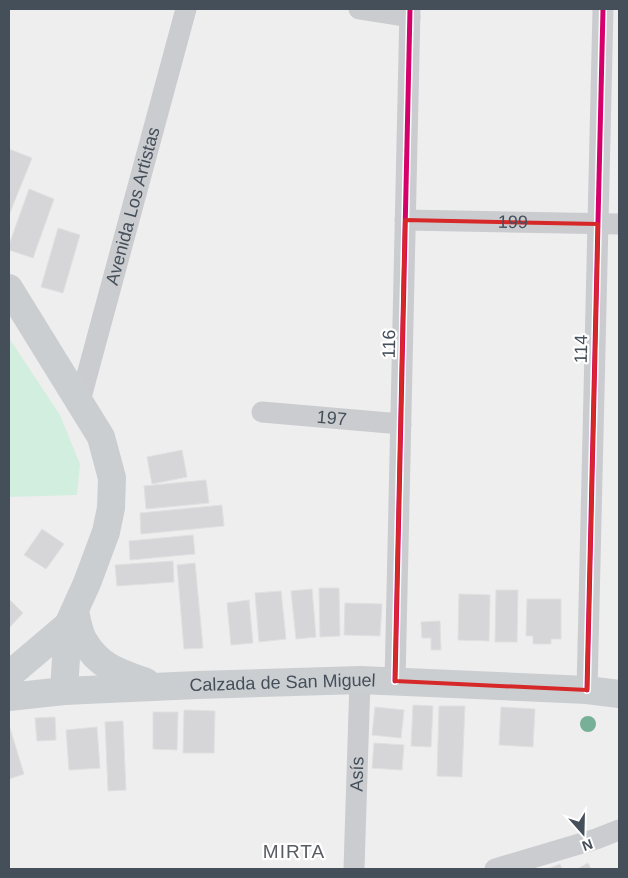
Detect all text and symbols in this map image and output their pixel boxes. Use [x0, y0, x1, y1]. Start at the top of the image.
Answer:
street label: Avenida Los Artistas [102, 125, 164, 287]
street label: 199 [498, 212, 528, 232]
street label: 116 [379, 329, 399, 359]
street label: 114 [571, 334, 591, 364]
street label: 197 [316, 407, 348, 429]
street label: Calzada de San Miguel [189, 670, 376, 695]
street label: Asís [346, 756, 368, 792]
north arrow [558, 808, 608, 858]
text: N [580, 836, 595, 854]
district label: MIRTA [263, 841, 325, 862]

